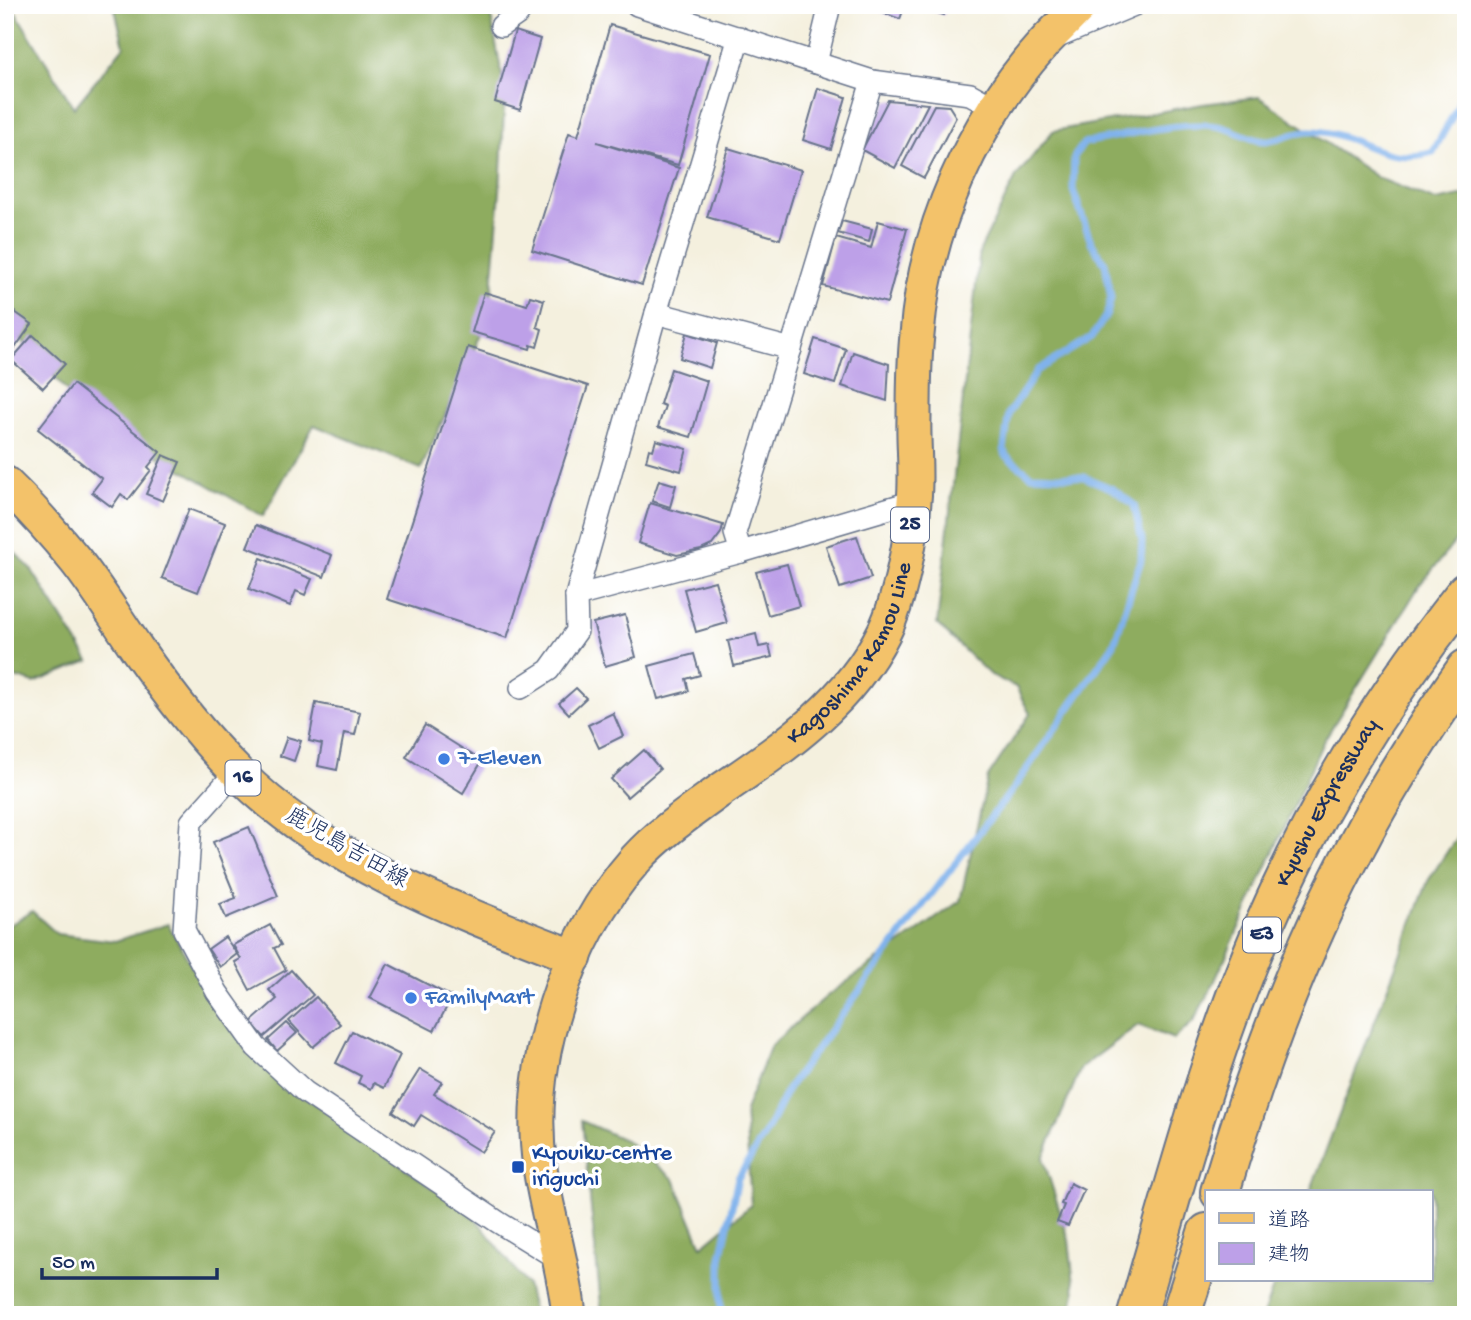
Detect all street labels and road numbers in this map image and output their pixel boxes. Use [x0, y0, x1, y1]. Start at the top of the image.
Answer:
road number: 25 [891, 508, 929, 542]
street label: Kagoshima Kamou Line [782, 559, 919, 751]
street label: Kyushu Expressway [1270, 714, 1385, 891]
road number: 16 [226, 760, 260, 796]
street label: 鹿児島吉田線 [279, 802, 413, 895]
road number: E3 [1243, 918, 1281, 953]

